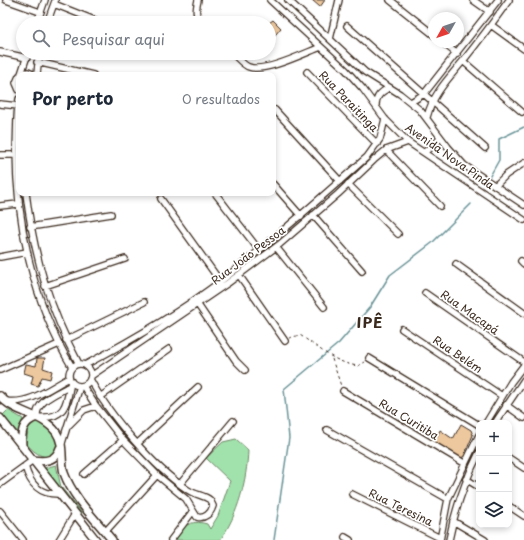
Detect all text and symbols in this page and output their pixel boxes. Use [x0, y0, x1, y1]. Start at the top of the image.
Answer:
north arrow [428, 12, 464, 48]
search box [16, 16, 276, 60]
icon: search [30, 27, 52, 49]
text: Pesquisar aqui [62, 27, 165, 50]
street label: Rua Paraitinga [315, 67, 383, 135]
text: Por perto [32, 85, 113, 111]
text: 0 resultados [182, 89, 260, 108]
street label: Avenida Nova Pinda [402, 119, 498, 193]
street label: Rua João Pessoa [207, 221, 289, 288]
street label: Rua Macapá [437, 286, 503, 338]
district label: IPÊ [357, 310, 383, 333]
street label: Rua Belém [430, 331, 486, 377]
street label: Rua Curitiba [376, 394, 442, 444]
map controls [476, 420, 512, 528]
button: + [476, 420, 512, 456]
button: − [476, 456, 512, 492]
street label: Rua Teresina [366, 484, 436, 530]
button: layers [476, 492, 512, 528]

